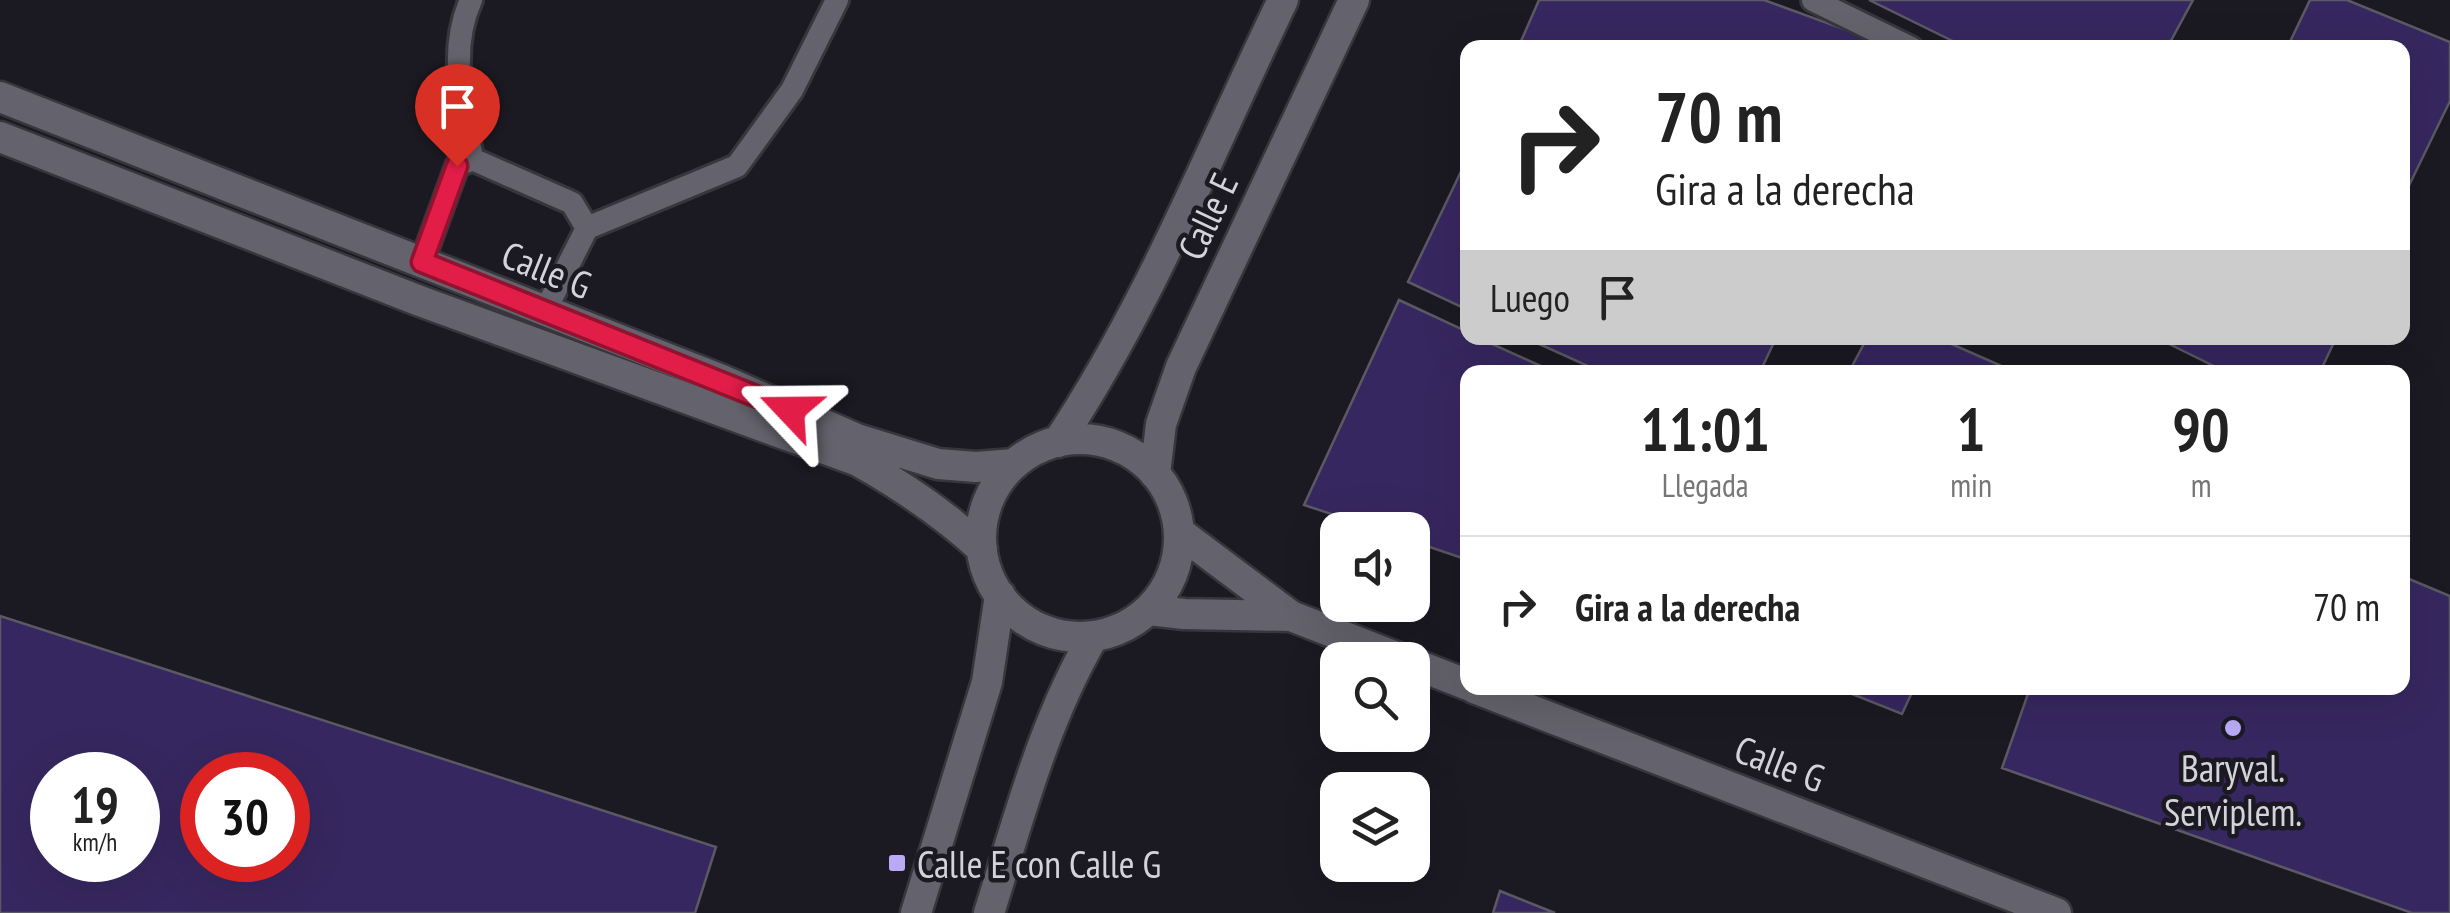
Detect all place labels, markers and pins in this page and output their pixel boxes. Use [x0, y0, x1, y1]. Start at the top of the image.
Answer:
pin [415, 64, 500, 167]
marker: Baryval. Serviplem. [2222, 717, 2244, 739]
place label: Baryval. Serviplem. [2164, 743, 2302, 836]
place label: Calle E con Calle G [917, 839, 1161, 888]
marker: Calle E con Calle G [886, 852, 908, 874]

